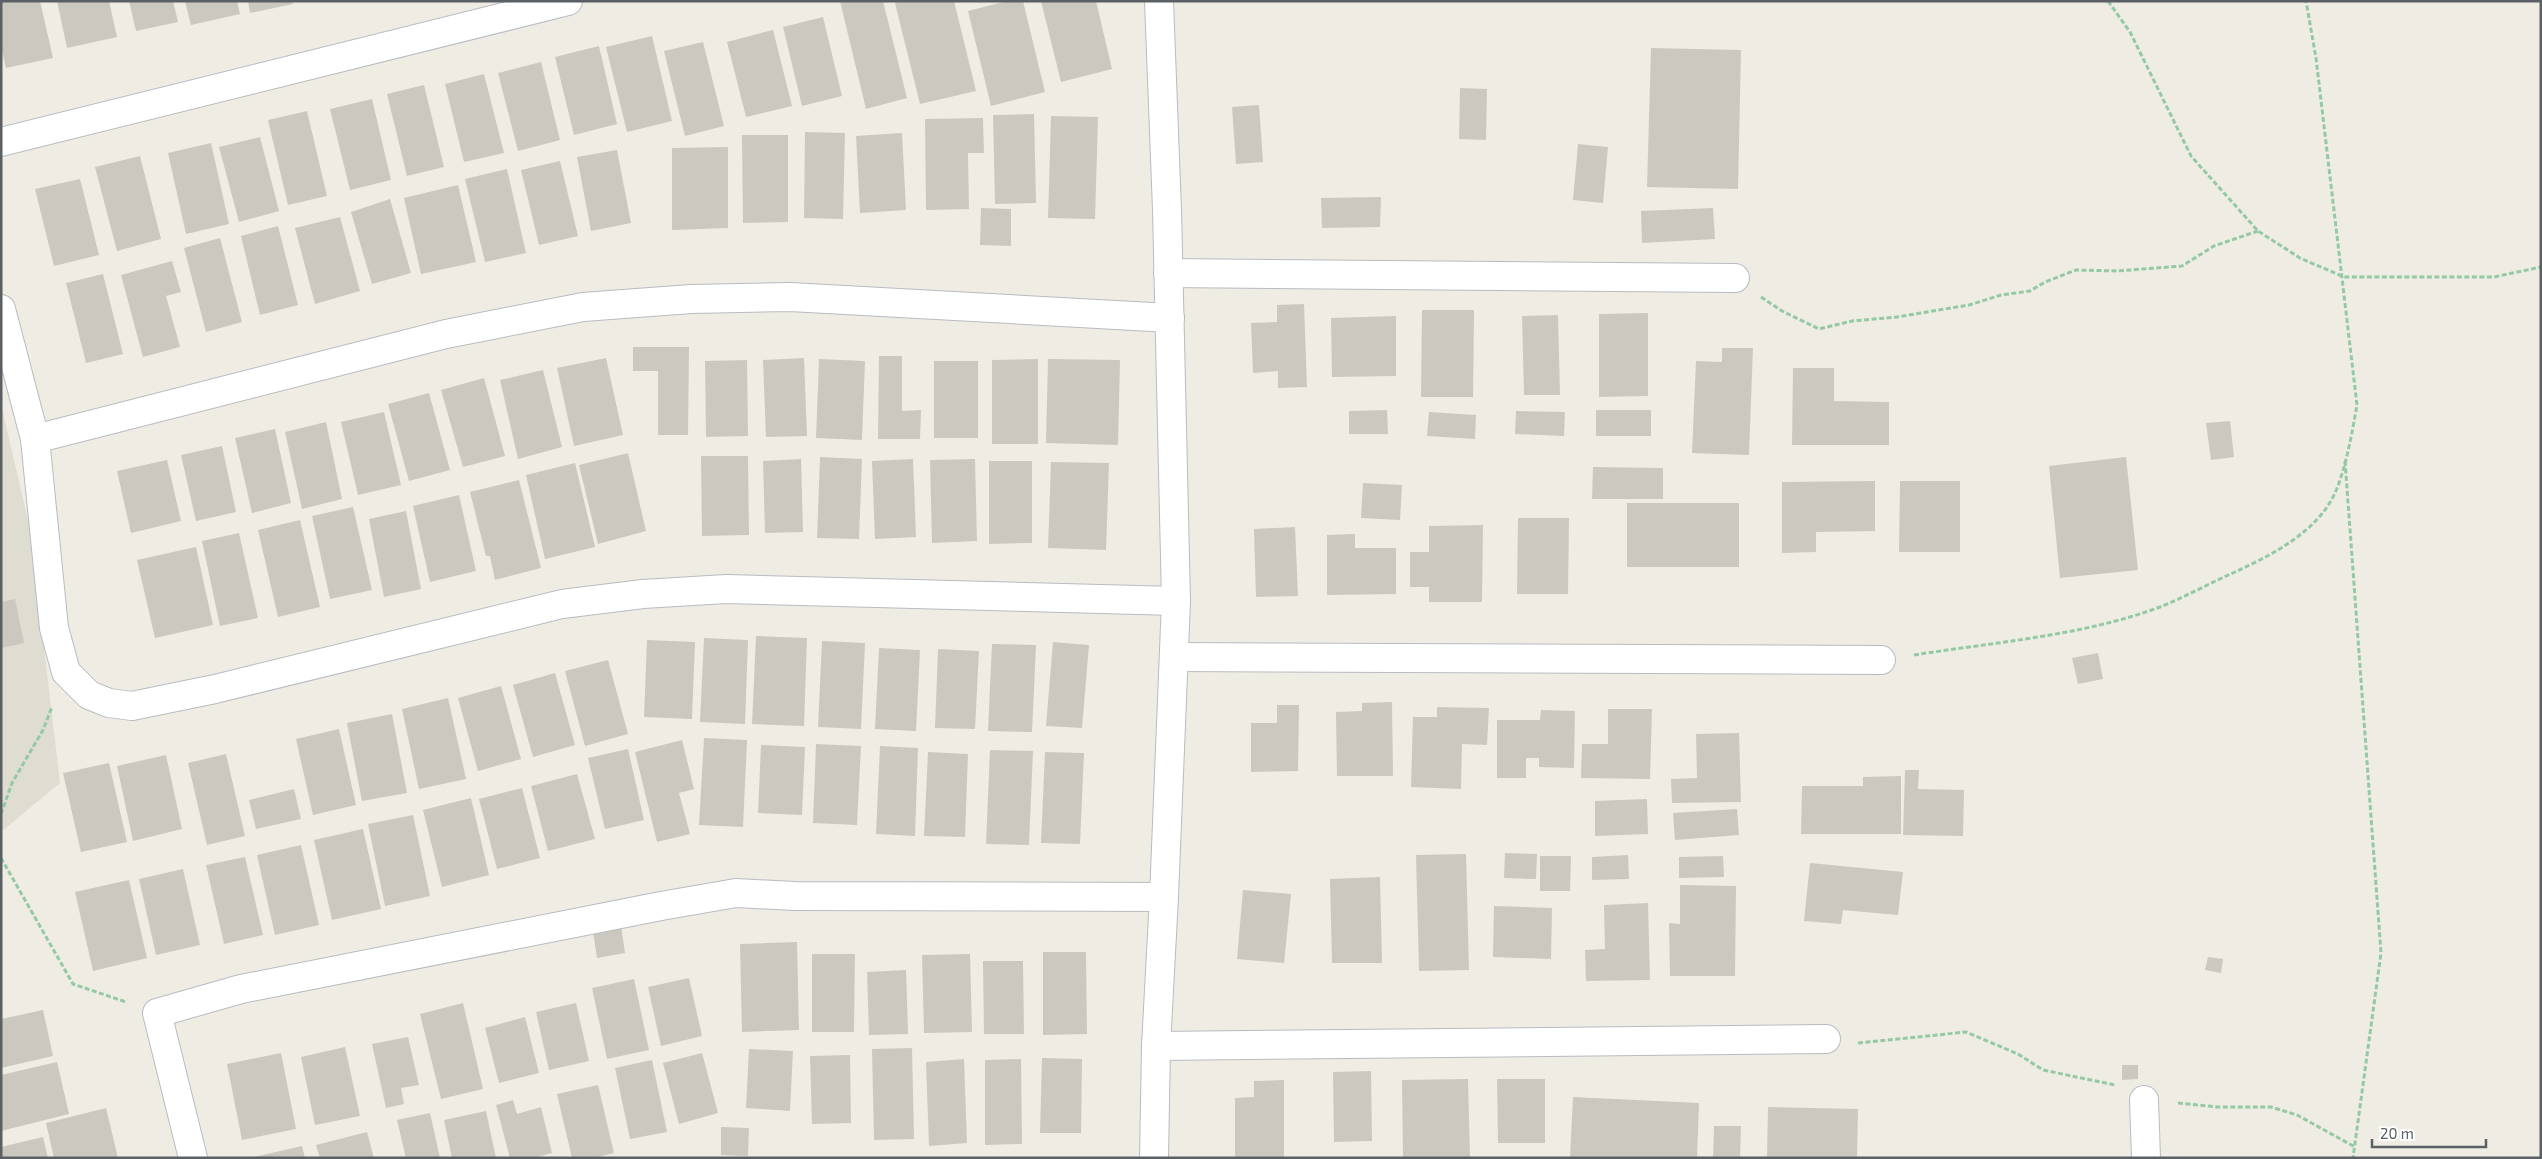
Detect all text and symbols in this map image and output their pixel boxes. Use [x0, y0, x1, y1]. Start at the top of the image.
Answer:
scale bar [2372, 1116, 2486, 1148]
text: 20 m [2380, 1124, 2414, 1142]

